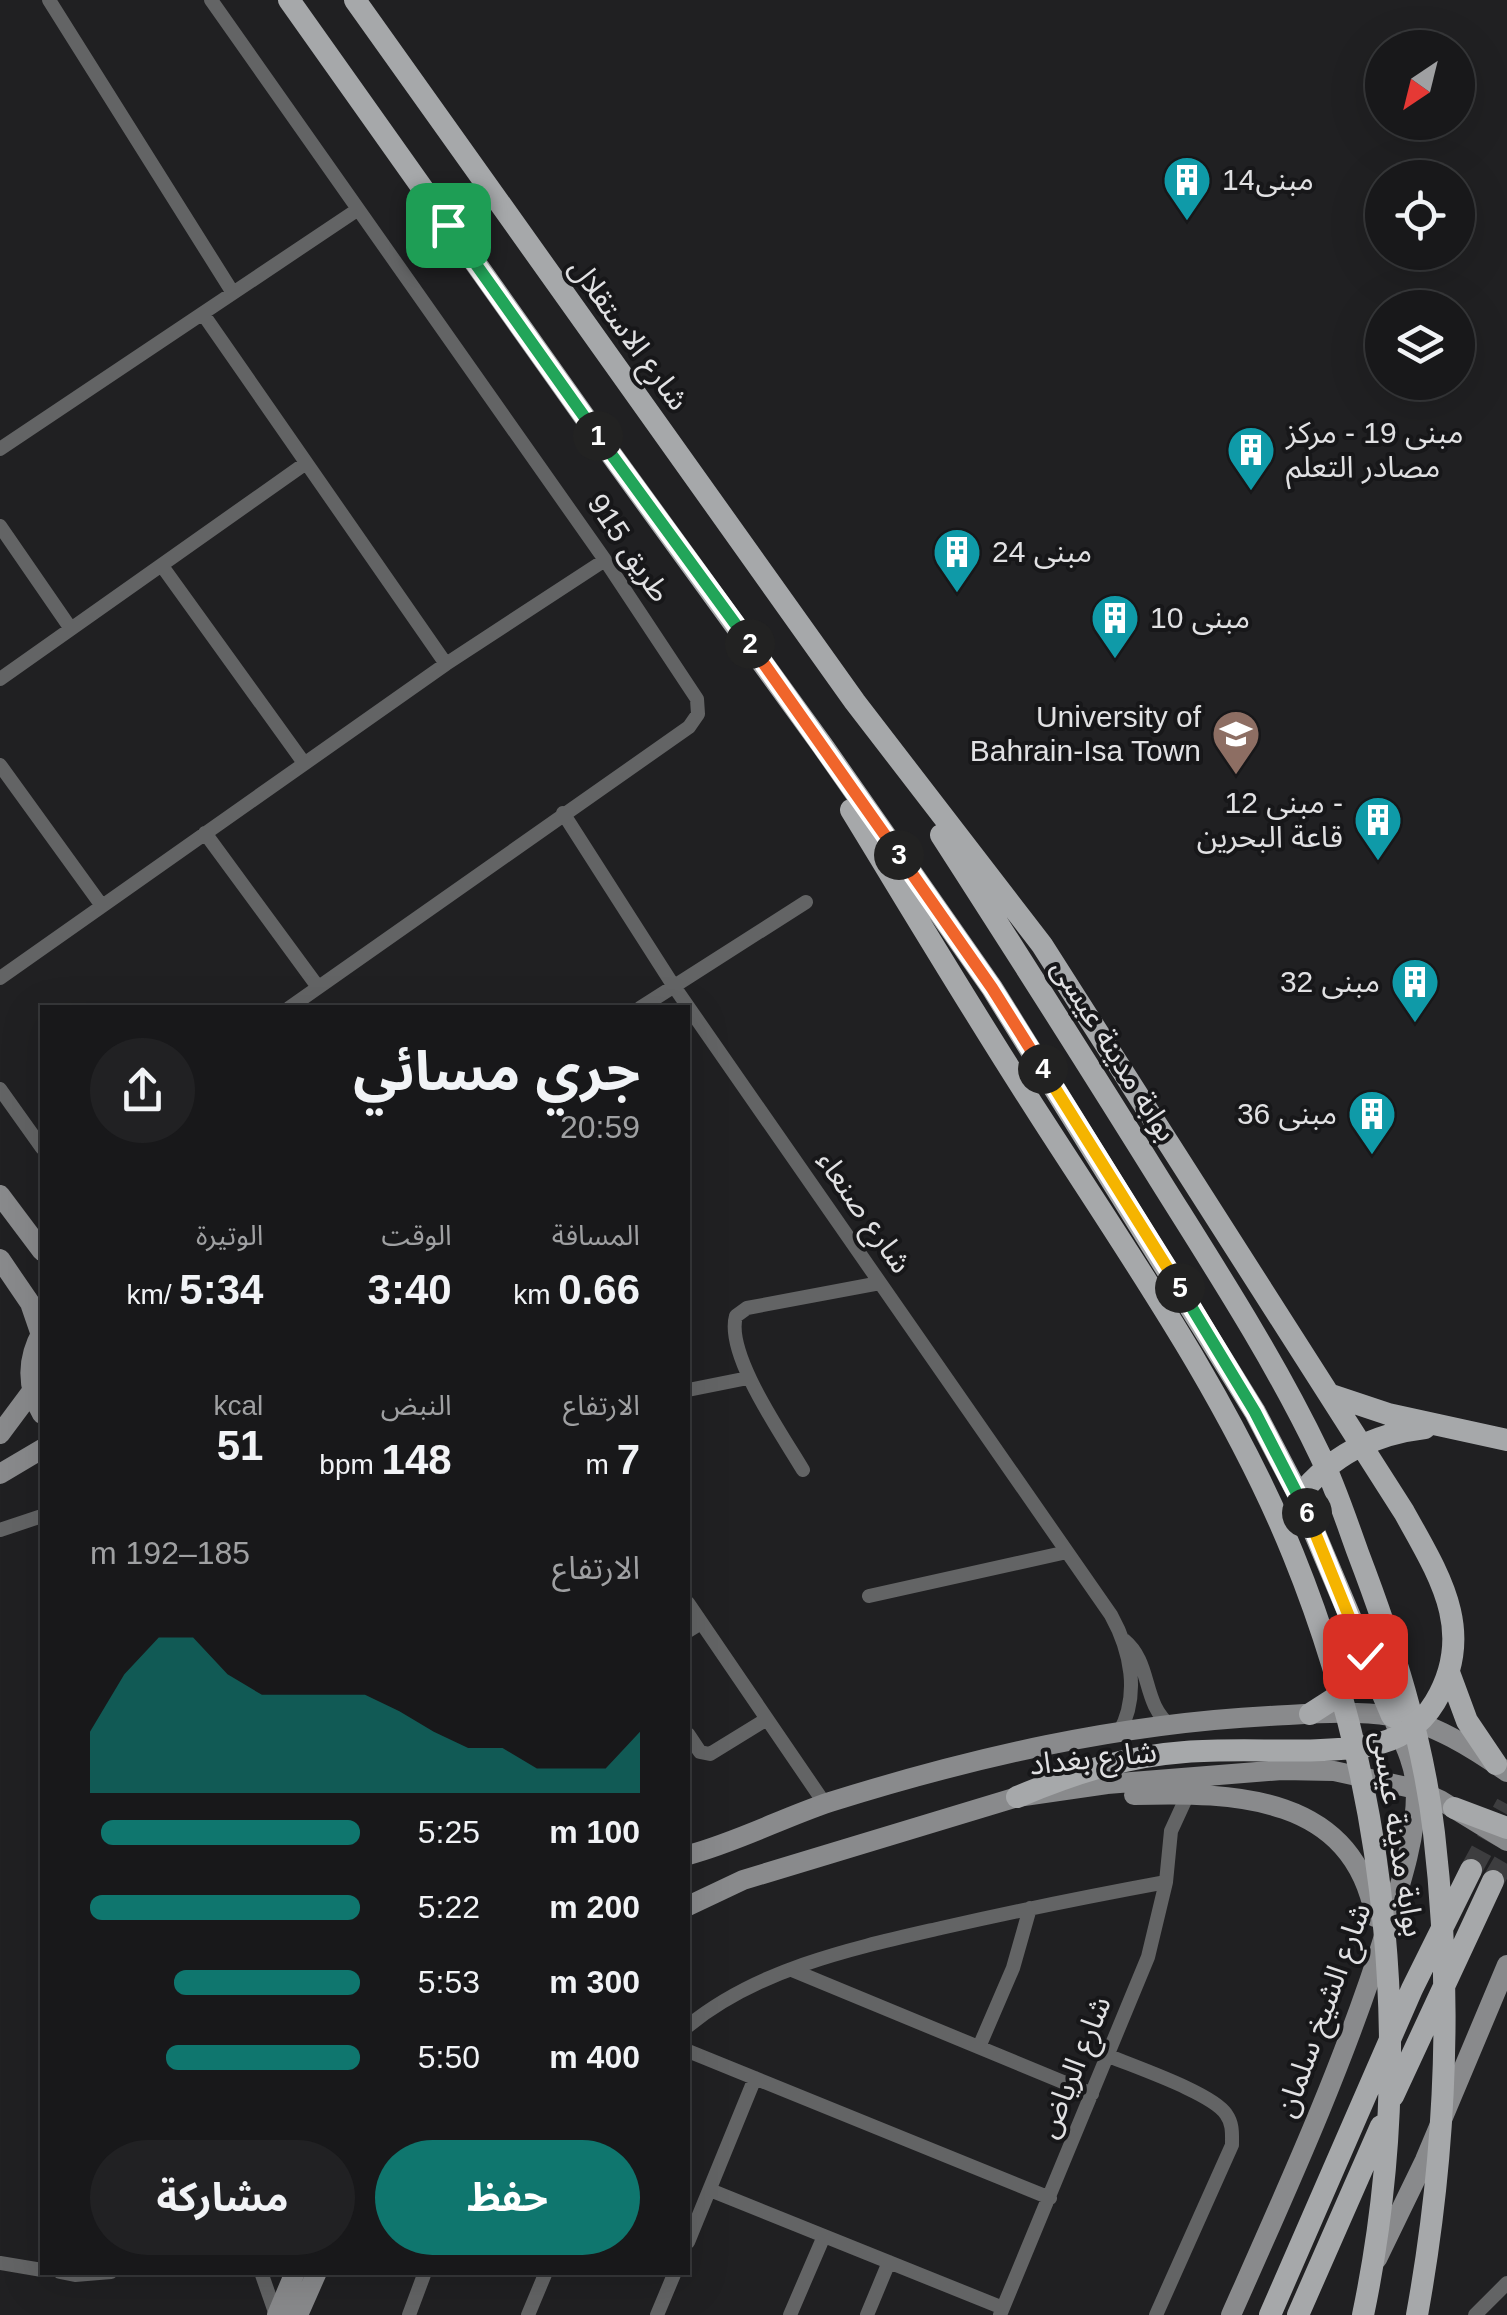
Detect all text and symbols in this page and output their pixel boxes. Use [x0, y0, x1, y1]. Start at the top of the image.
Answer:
north arrow [1365, 30, 1475, 140]
map controls [1365, 30, 1475, 400]
building icon: مبنى14 [1161, 154, 1213, 222]
button: locate [1365, 160, 1475, 270]
place label: مبنى14 [1222, 163, 1314, 197]
pin [406, 183, 491, 268]
icon: arrive [421, 198, 476, 253]
street label: شارع الاستقلال [558, 251, 696, 420]
button: layers [1365, 290, 1475, 400]
pin: 1 [573, 411, 623, 461]
place label: مبنى 19 - مركز مصادر التعلم [1285, 416, 1463, 490]
text: 1 [590, 420, 606, 451]
building icon: مبنى 19 - مركز مصادر التعلم [1225, 424, 1277, 492]
street label: طريق 915 [580, 488, 677, 609]
building icon: مبنى 24 [931, 526, 983, 594]
place label: مبنى 24 [992, 535, 1092, 569]
building icon: مبنى 10 [1089, 592, 1141, 660]
place label: مبنى 10 [1150, 601, 1250, 635]
pin: 2 [725, 619, 775, 669]
text: 2 [742, 628, 758, 659]
place label: University of Bahrain-Isa Town [970, 700, 1202, 767]
school or university icon: University of Bahrain-Isa Town [1210, 708, 1262, 776]
place label: مبنى 12 - قاعة البحرين [1197, 786, 1343, 854]
building icon: مبنى 12 - قاعة البحرين [1352, 794, 1404, 862]
pin: 3 [874, 830, 924, 880]
text: 3 [891, 839, 907, 870]
street label: بوابة مدينة عيسى [1044, 953, 1184, 1147]
building icon: مبنى 32 [1389, 956, 1441, 1024]
place label: مبنى 32 [1280, 965, 1380, 999]
button: share [90, 1038, 195, 1143]
text: جري مسائي [353, 1040, 640, 1102]
pin: 4 [1018, 1044, 1068, 1094]
text: 4 [1035, 1053, 1051, 1084]
building icon: مبنى 36 [1346, 1088, 1398, 1156]
place label: مبنى 36 [1237, 1097, 1337, 1131]
text: 20:59 [560, 1109, 640, 1145]
street label: شارع صنعاء [806, 1145, 918, 1282]
text: الوتيرة [196, 1220, 263, 1251]
text: الوقت [381, 1220, 452, 1251]
text: المسافة [552, 1220, 640, 1251]
pin: 5 [1155, 1263, 1205, 1313]
text: 5:34 [179, 1266, 263, 1313]
text: 3:40 [368, 1266, 452, 1313]
text: 0.66 [558, 1266, 640, 1313]
text: 5 [1172, 1272, 1188, 1303]
text: /km [126, 1279, 179, 1310]
text: km [513, 1279, 558, 1310]
text: kcal [214, 1390, 263, 1421]
text: النبض [381, 1390, 452, 1421]
text: الارتفاع [563, 1390, 640, 1421]
text: 51 [217, 1422, 263, 1469]
text: 148 [382, 1436, 452, 1483]
text: 7 [617, 1436, 640, 1483]
text: bpm [319, 1449, 382, 1480]
text: m [586, 1449, 617, 1480]
pin: 6 [1282, 1488, 1332, 1538]
text: 6 [1299, 1497, 1315, 1528]
text: 185–192 m [90, 1535, 250, 1571]
text: الارتفاع [552, 1550, 640, 1586]
pin [1323, 1614, 1408, 1699]
icon: check [1338, 1629, 1393, 1684]
street label: بوابة مدينة عيسى [1365, 1729, 1431, 1939]
street label: شارع بغداد [1028, 1734, 1159, 1787]
text: 5:25 [418, 1814, 480, 1850]
text: 100 m [549, 1814, 640, 1850]
text: 5:22 [418, 1889, 480, 1925]
text: 200 m [549, 1889, 640, 1925]
street label: شارع الشيخ سلمان [1268, 1898, 1382, 2123]
text: 5:53 [418, 1964, 480, 2000]
text: 300 m [549, 1964, 640, 2000]
street label: شارع الرياض [1030, 1991, 1122, 2145]
text: 5:50 [418, 2039, 480, 2075]
text: 400 m [549, 2039, 640, 2075]
button: مشاركة [90, 2140, 355, 2255]
button: حفظ [375, 2140, 640, 2255]

